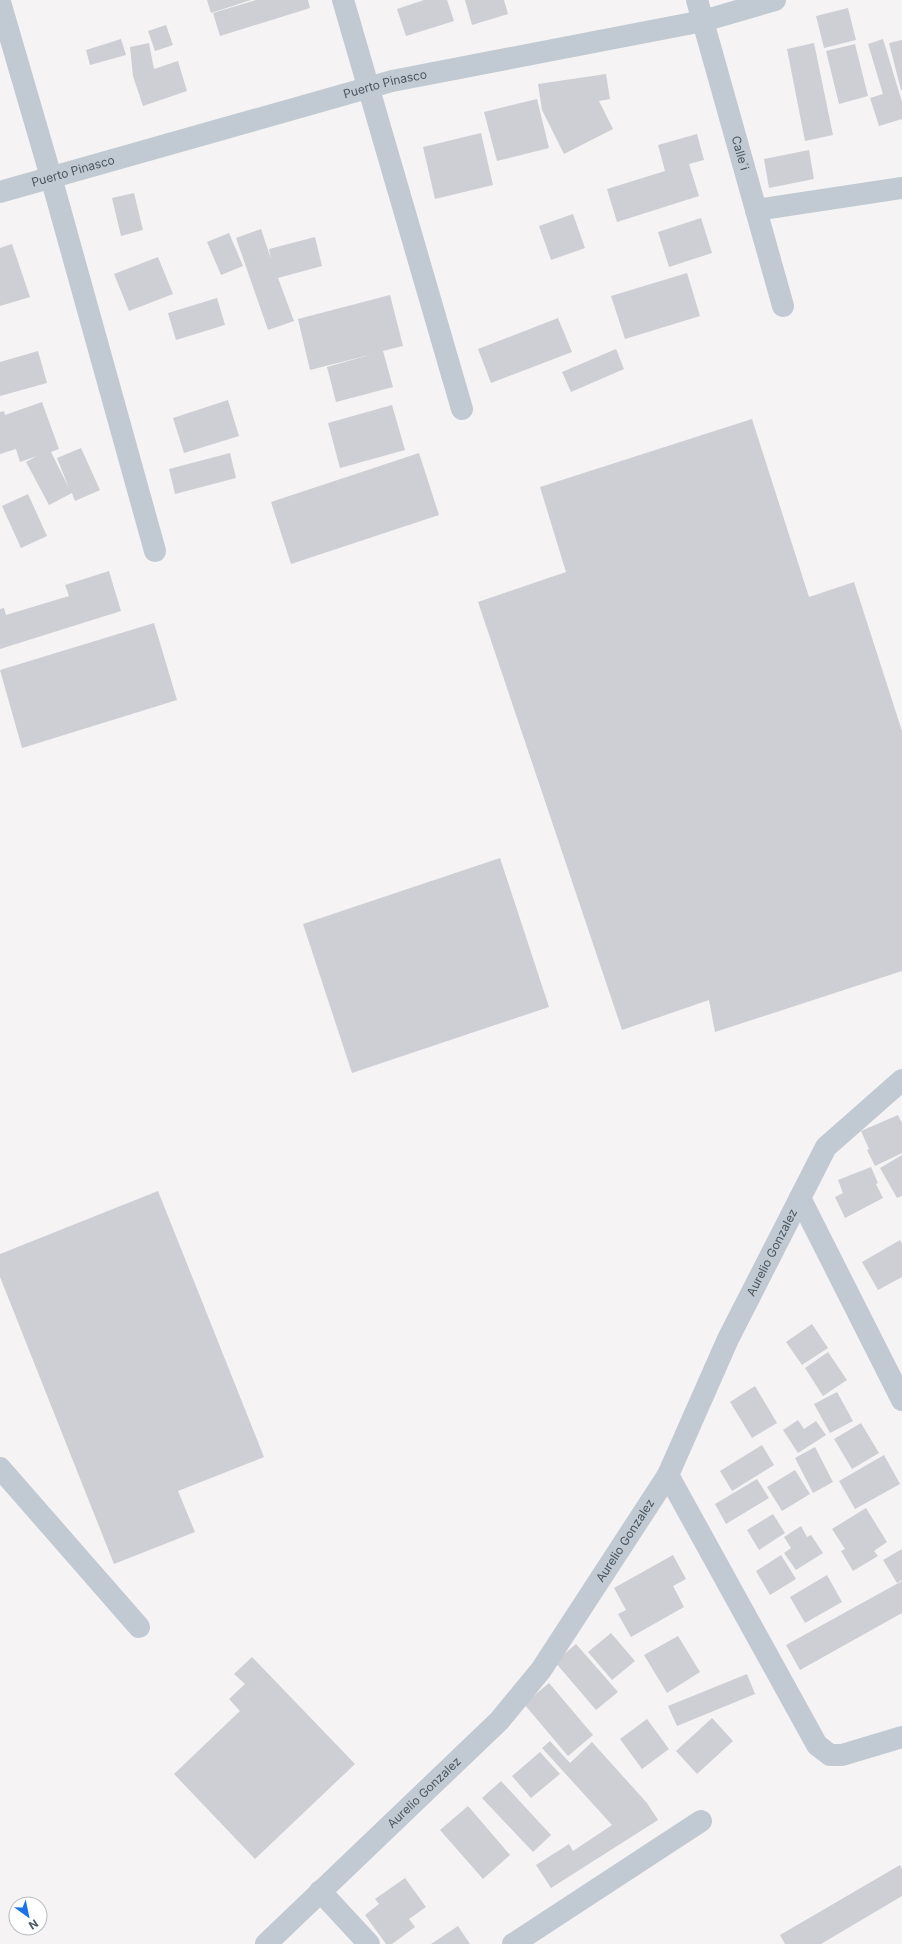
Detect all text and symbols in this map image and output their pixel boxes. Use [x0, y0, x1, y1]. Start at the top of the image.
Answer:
street label: Puerto Pinasco [341, 66, 428, 101]
street label: Calle´i [729, 134, 752, 172]
street label: Puerto Pinasco [30, 152, 116, 190]
street label: Aurelio Gonzalez [743, 1206, 800, 1299]
street label: Aurelio Gonzalez [592, 1496, 657, 1585]
street label: Aurelio Gonzalez [384, 1754, 464, 1831]
north arrow [8, 1896, 48, 1936]
text: N [26, 1916, 41, 1933]

